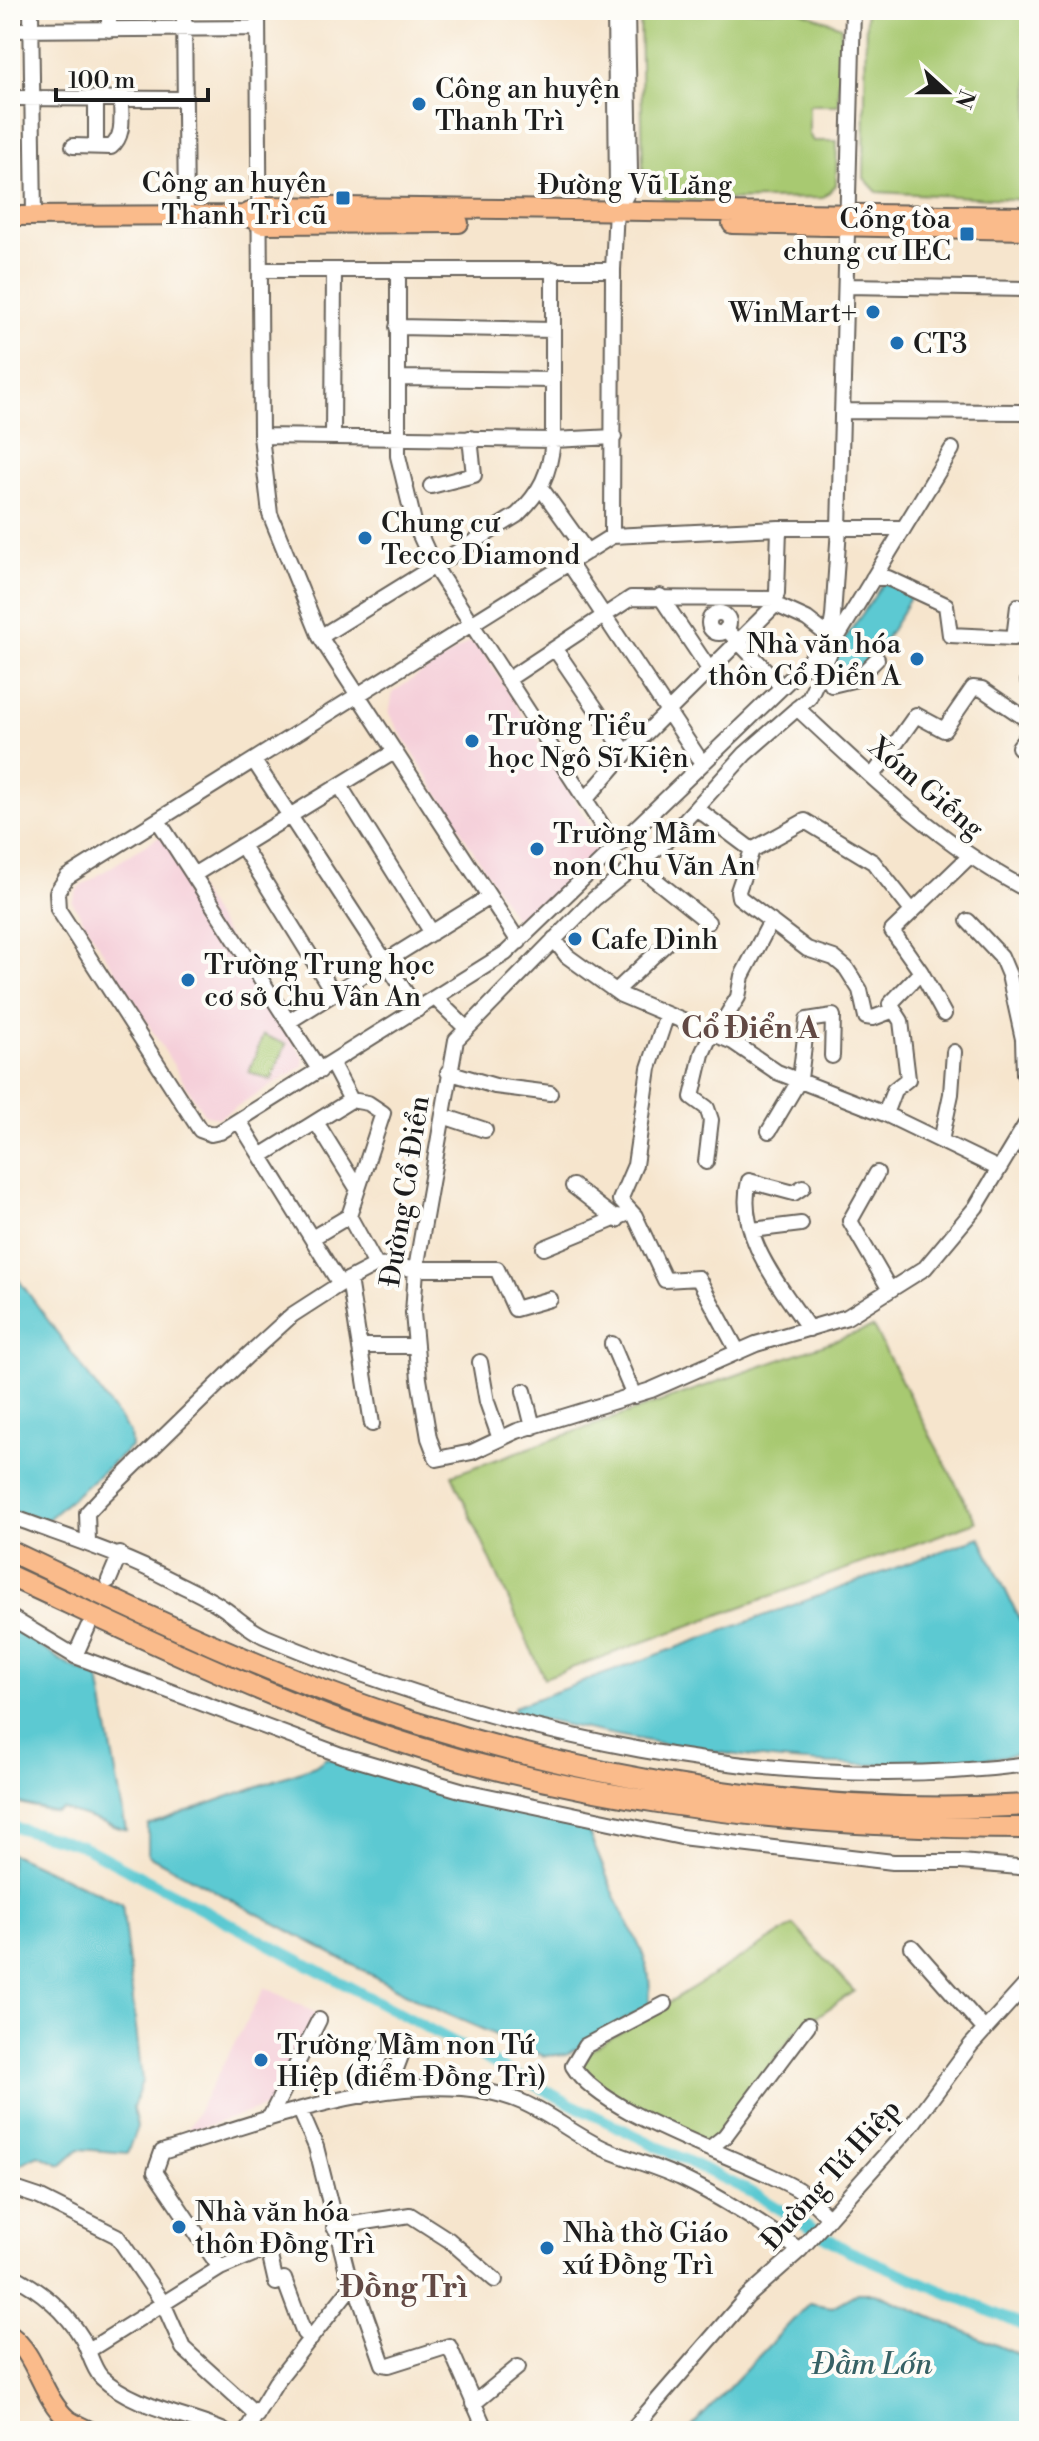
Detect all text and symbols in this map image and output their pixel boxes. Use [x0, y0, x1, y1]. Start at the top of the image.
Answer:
scale bar [56, 52, 208, 102]
north arrow [907, 52, 987, 132]
text: 100 m [68, 66, 135, 96]
place label: Công an huyện Thanh Trì [435, 72, 621, 139]
text: N [948, 86, 980, 112]
marker: Công an huyện Thanh Trì [410, 95, 428, 113]
place label: Công an huyên Thanh Trì cũ [142, 166, 327, 233]
street label: Đường Vũ Lăng [538, 168, 733, 203]
marker: Công an huyên Thanh Trì cũ [334, 189, 352, 207]
place label: Cổng tòa chung cư IEC [783, 202, 952, 269]
marker: Cổng tòa chung cư IEC [958, 225, 976, 243]
place label: WinMart+ [728, 296, 857, 331]
marker: WinMart+ [864, 303, 882, 321]
place label: CT3 [913, 327, 967, 362]
marker: CT3 [888, 334, 906, 352]
place label: Chung cư Tecco Diamond [381, 506, 580, 573]
marker: Chung cư Tecco Diamond [356, 529, 374, 547]
place label: Nhà văn hóa thôn Cổ Điển A [708, 627, 902, 694]
marker: Nhà văn hóa thôn Cổ Điển A [908, 650, 926, 668]
place label: Trường Tiểu học Ngô Sĩ Kiện [488, 709, 689, 776]
street label: Xóm Giếng [861, 729, 991, 847]
marker: Trường Tiểu học Ngô Sĩ Kiện [463, 732, 481, 750]
place label: Trường Mầm non Chu Văn An [553, 817, 756, 884]
marker: Trường Mầm non Chu Văn An [528, 840, 546, 858]
place label: Cafe Dinh [591, 923, 719, 958]
marker: Cafe Dinh [566, 930, 584, 948]
place label: Trường Trung học cơ sở Chu Vân An [204, 948, 435, 1015]
marker: Trường Trung học cơ sở Chu Vân An [179, 971, 197, 989]
district label: Cổ Điển A [681, 1010, 820, 1048]
street label: Đường Cổ Điển [373, 1093, 438, 1289]
place label: Trường Mầm non Tứ Hiệp (điểm Đồng Trì) [277, 2028, 547, 2095]
marker: Trường Mầm non Tứ Hiệp (điểm Đồng Trì) [252, 2051, 270, 2069]
street label: Đường Tứ Hiệp [754, 2092, 908, 2258]
place label: Nhà văn hóa thôn Đồng Trì [195, 2195, 375, 2262]
place label: Nhà thờ Giáo xứ Đồng Trì [562, 2216, 729, 2283]
marker: Nhà văn hóa thôn Đồng Trì [170, 2218, 188, 2236]
marker: Nhà thờ Giáo xứ Đồng Trì [538, 2239, 556, 2257]
district label: Đồng Trì [339, 2269, 468, 2307]
water label: Đầm Lớn [811, 2346, 932, 2384]

